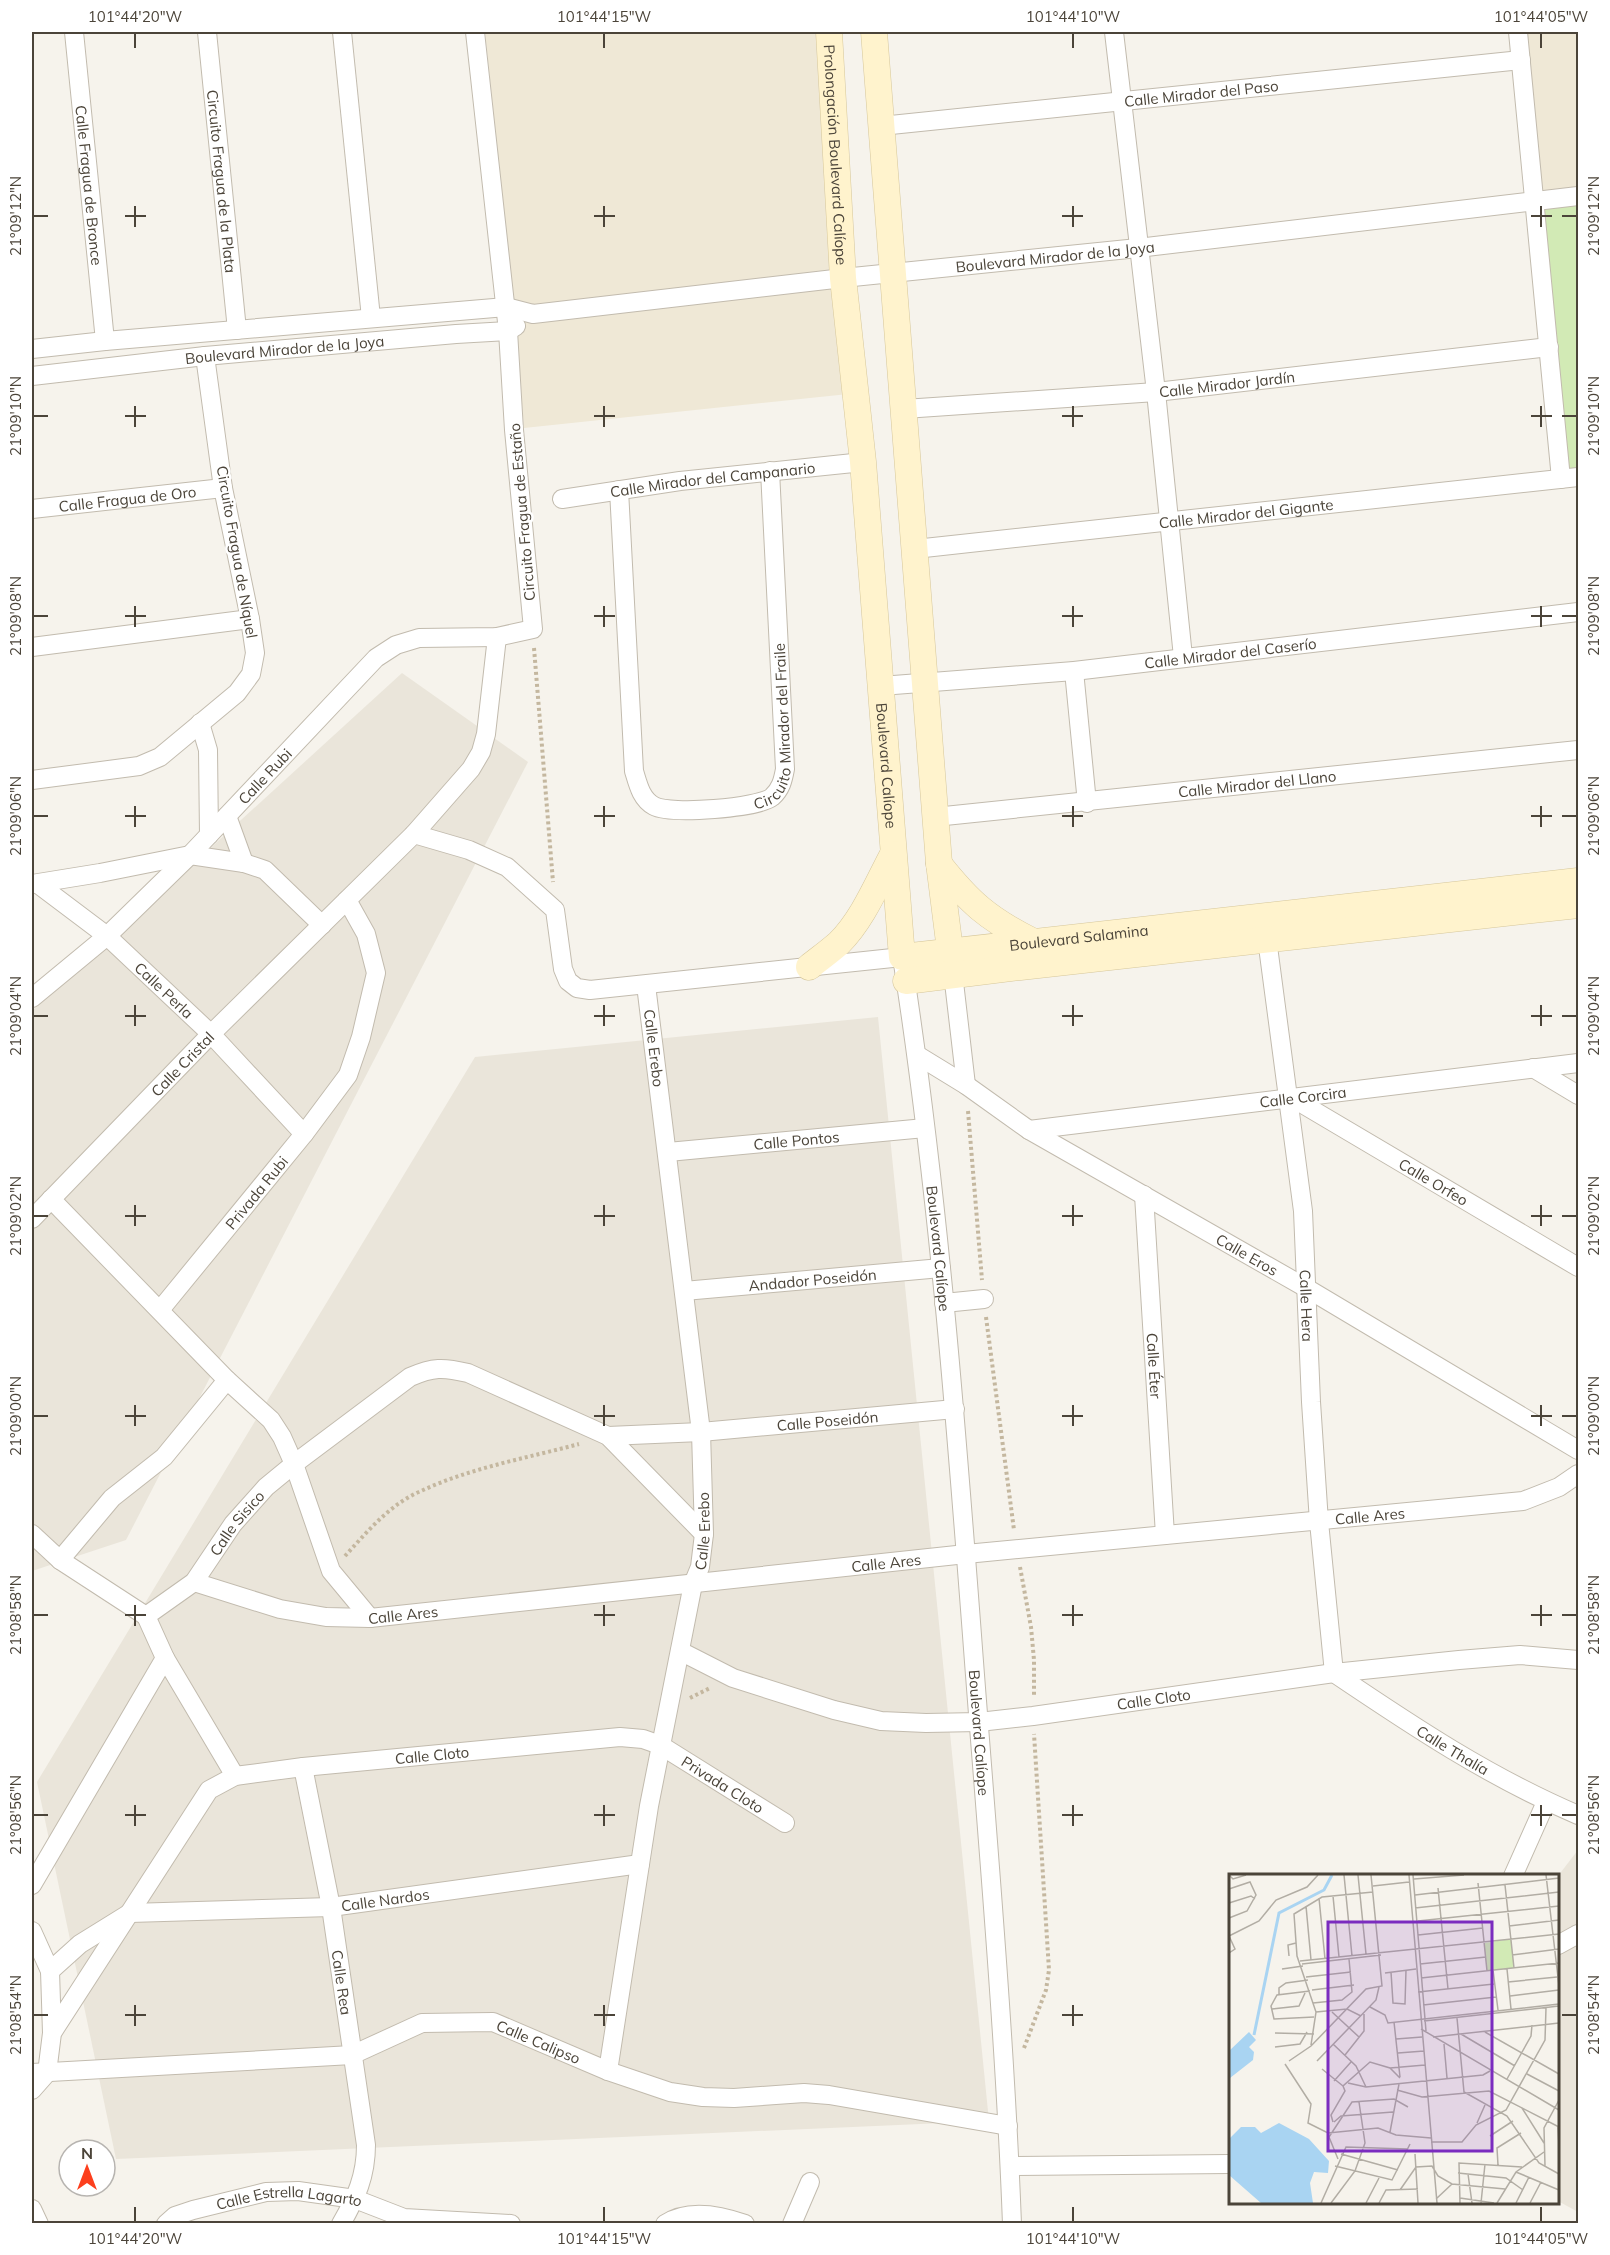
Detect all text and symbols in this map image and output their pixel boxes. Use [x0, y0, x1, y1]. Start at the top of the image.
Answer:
text: 101°44'20"W [88, 7, 183, 26]
text: 101°44'15"W [557, 7, 652, 26]
text: 101°44'10"W [1026, 7, 1121, 26]
text: 101°44'05"W [1494, 7, 1589, 26]
street label: Prolongación Boulevard Calíope [820, 44, 852, 266]
street label: Calle Mirador del Paso [1123, 76, 1279, 110]
street label: Circuito Fragua de la Plata [203, 89, 241, 274]
street label: Calle Fragua de Bronce [72, 104, 107, 266]
text: 21°09'12"N [6, 176, 25, 256]
text: 21°09'12"N [1584, 176, 1603, 256]
street label: Boulevard Mirador de la Joya [955, 237, 1156, 276]
street label: Boulevard Mirador de la Joya [184, 331, 385, 368]
street label: Calle Mirador Jardín [1158, 367, 1296, 401]
text: 21°09'10"N [6, 376, 25, 456]
text: 21°09'10"N [1584, 376, 1603, 456]
street label: Circuito Fragua de Estaño [505, 422, 539, 602]
street label: Calle Mirador del Campanario [609, 458, 816, 501]
street label: Circuito Fragua de Níquel [212, 464, 262, 640]
street label: Calle Fragua de Oro [58, 482, 197, 516]
street label: Calle Mirador del Gigante [1158, 494, 1334, 532]
text: 21°09'08"N [6, 576, 25, 656]
text: 21°09'08"N [1584, 576, 1603, 656]
street label: Calle Mirador del Caserío [1143, 633, 1317, 672]
street label: Circuito Mirador del Fraile [751, 643, 795, 813]
street label: Boulevard Calíope [872, 702, 901, 829]
street label: Calle Rubi [234, 744, 296, 808]
street label: Calle Mirador del Llano [1177, 766, 1337, 801]
text: 21°09'06"N [6, 776, 25, 856]
text: 21°09'06"N [1584, 776, 1603, 856]
street label: Boulevard Salamina [1008, 920, 1149, 954]
street label: Calle Perla [131, 958, 198, 1022]
text: 21°09'04"N [6, 976, 25, 1056]
text: 21°09'04"N [1584, 976, 1603, 1056]
street label: Calle Erebo [640, 1008, 668, 1088]
street label: Calle Cristal [147, 1027, 218, 1100]
street label: Calle Corcira [1258, 1082, 1347, 1111]
street label: Calle Pontos [753, 1127, 840, 1153]
street label: Privada Rubi [221, 1152, 292, 1233]
street label: Calle Orfeo [1395, 1154, 1472, 1209]
text: 21°09'02"N [6, 1176, 25, 1256]
text: 21°09'02"N [1584, 1176, 1603, 1256]
street label: Boulevard Calíope [923, 1185, 955, 1312]
street label: Calle Eros [1213, 1229, 1282, 1280]
street label: Andador Poseidón [748, 1264, 877, 1295]
street label: Calle Hera [1296, 1269, 1318, 1342]
street label: Calle Éter [1143, 1332, 1166, 1400]
text: 21°09'00"N [6, 1376, 25, 1456]
text: 21°09'00"N [1584, 1376, 1603, 1456]
street label: Calle Poseidón [776, 1406, 879, 1435]
street label: Calle Sisico [205, 1486, 268, 1559]
street label: Calle Erebo [690, 1492, 714, 1571]
street label: Calle Ares [1334, 1503, 1406, 1528]
street label: Calle Ares [850, 1549, 922, 1576]
text: 21°08'58"N [6, 1575, 25, 1655]
text: 21°08'58"N [1584, 1575, 1603, 1655]
street label: Calle Ares [367, 1601, 439, 1628]
street label: Boulevard Calíope [965, 1669, 994, 1796]
street label: Calle Cloto [1116, 1684, 1192, 1713]
street label: Calle Thalía [1413, 1721, 1492, 1779]
street label: Calle Cloto [394, 1742, 470, 1768]
street label: Privada Cloto [678, 1751, 768, 1817]
text: 21°08'56"N [6, 1775, 25, 1855]
text: 21°08'56"N [1584, 1775, 1603, 1855]
inset map [1229, 1874, 1559, 2204]
street label: Calle Nardos [340, 1884, 431, 1915]
street label: Calle Rea [328, 1949, 356, 2016]
text: 21°08'54"N [6, 1975, 25, 2055]
text: 21°08'54"N [1584, 1975, 1603, 2055]
street label: Calle Calipso [494, 2015, 583, 2068]
north arrow [57, 2138, 117, 2198]
text: N [81, 2143, 93, 2163]
street label: Calle Estrella Lagarto [214, 2181, 365, 2213]
text: 101°44'20"W [88, 2229, 183, 2248]
text: 101°44'15"W [557, 2229, 652, 2248]
text: 101°44'10"W [1026, 2229, 1121, 2248]
text: 101°44'05"W [1494, 2229, 1589, 2248]

